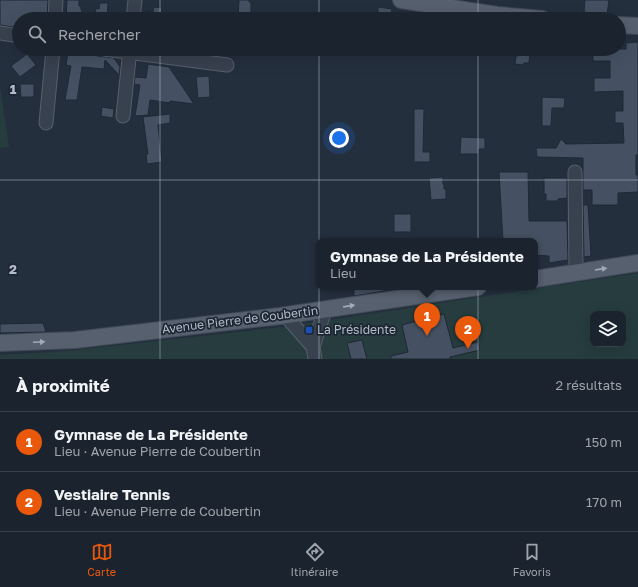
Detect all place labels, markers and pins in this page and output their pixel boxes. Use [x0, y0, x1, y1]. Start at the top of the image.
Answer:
pin: 1 [414, 303, 440, 336]
pin: 2 [455, 316, 481, 349]
place label: La Présidente [317, 322, 396, 337]
marker: La Présidente [304, 325, 314, 335]

